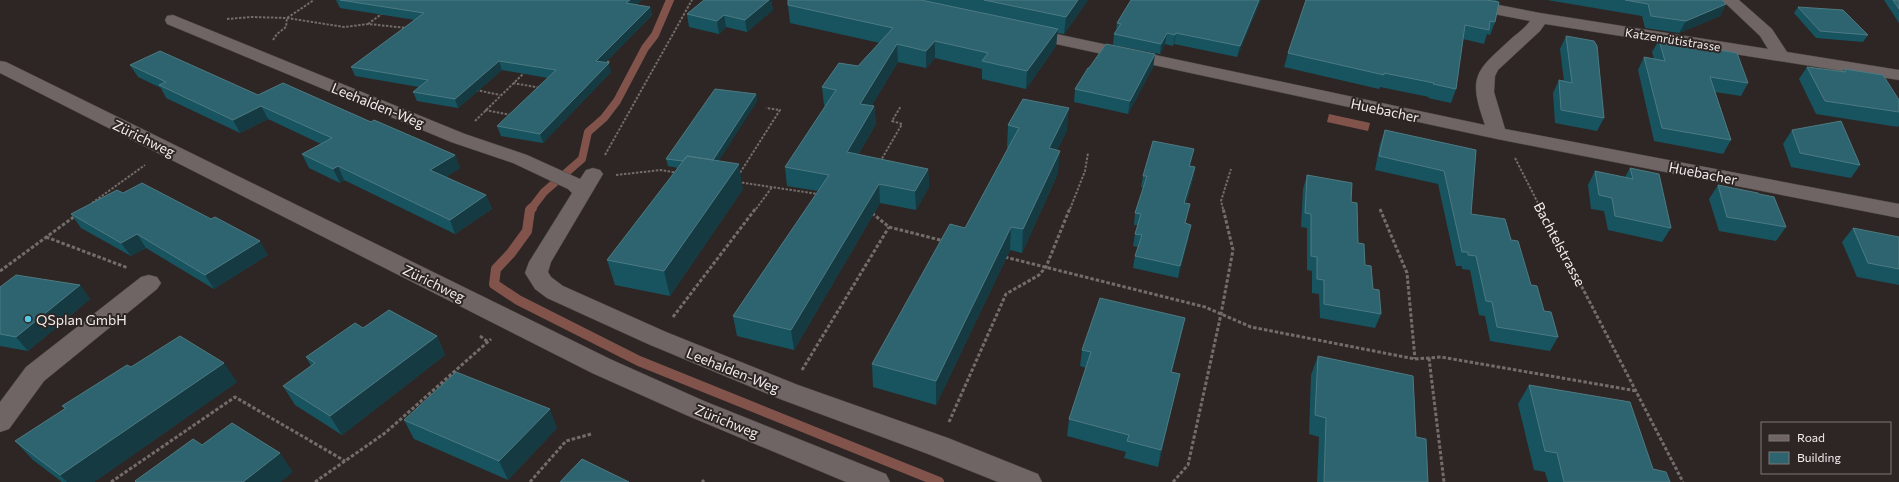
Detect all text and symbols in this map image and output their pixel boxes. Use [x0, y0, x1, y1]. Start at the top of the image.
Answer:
street label: Katzenrütistrasse [1624, 25, 1722, 53]
street label: Leehalden-Weg [329, 79, 427, 132]
street label: Huebacher [1349, 94, 1421, 126]
street label: Zürichweg [110, 116, 178, 161]
street label: Huebacher [1667, 158, 1739, 188]
street label: Bachtelstrasse [1531, 199, 1589, 289]
street label: Zürichweg [400, 261, 468, 306]
place label: QSplan GmbH [36, 311, 127, 328]
marker: QSplan GmbH [23, 314, 33, 324]
street label: Leehalden-Weg [684, 344, 782, 397]
street label: Zürichweg [693, 401, 762, 442]
legend [1761, 422, 1891, 474]
text: Road [1797, 430, 1825, 444]
text: Building [1797, 450, 1841, 464]

